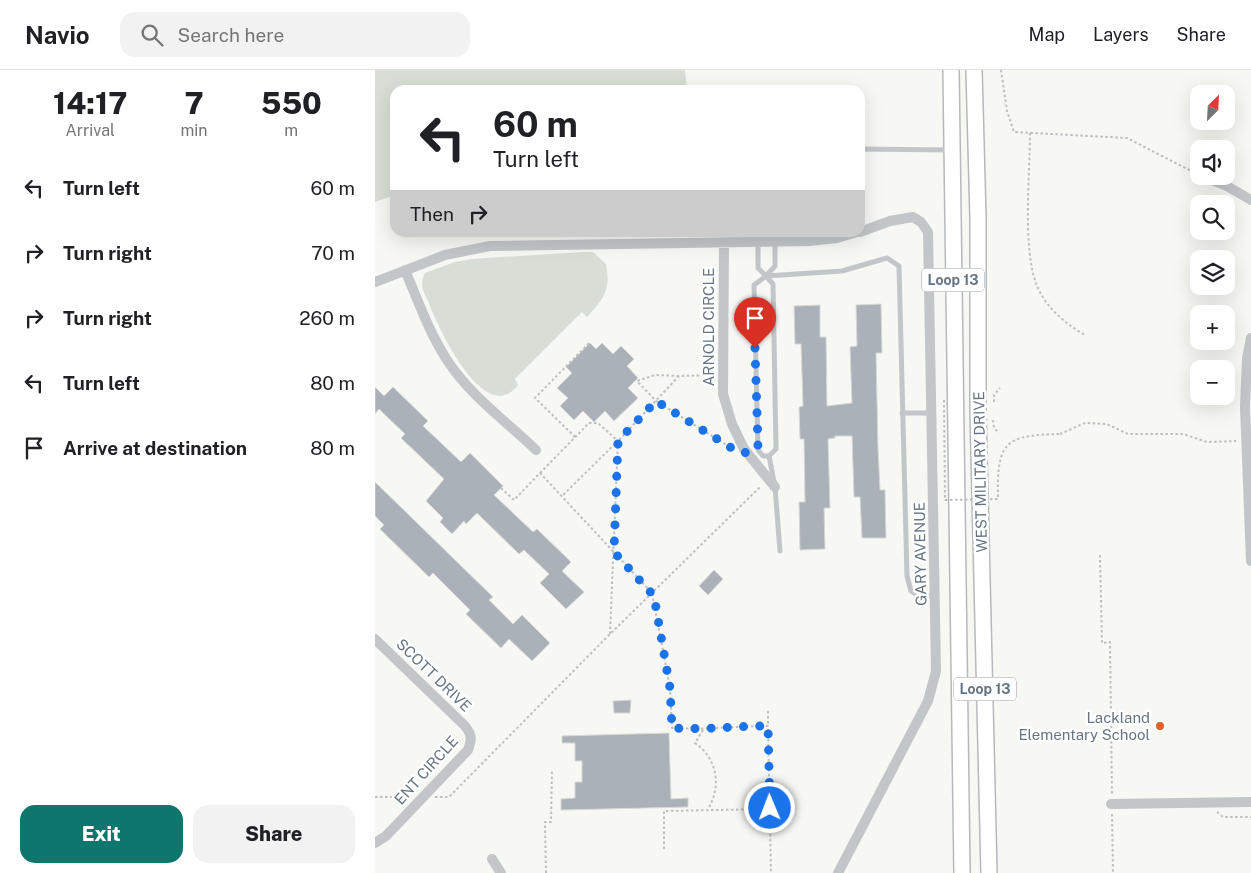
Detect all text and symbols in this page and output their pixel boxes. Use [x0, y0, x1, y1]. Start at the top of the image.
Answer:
search box [120, 12, 470, 57]
text: Navio [25, 21, 90, 49]
icon: search [138, 21, 166, 49]
text: Search here [178, 24, 284, 46]
text: Map [1029, 24, 1065, 45]
text: Layers [1093, 24, 1149, 45]
text: Share [1177, 24, 1226, 45]
text: 14:17 [53, 85, 127, 121]
text: 7 [184, 85, 204, 121]
text: 550 [261, 85, 322, 121]
north arrow [1190, 85, 1235, 130]
map controls [1190, 85, 1235, 405]
text: 60 m [493, 104, 578, 145]
icon: left [410, 105, 475, 170]
text: Arrival [66, 121, 115, 140]
text: min [180, 121, 208, 140]
text: m [284, 121, 298, 140]
button: sound [1190, 140, 1235, 185]
text: Turn left [493, 146, 579, 172]
icon: left [20, 174, 48, 202]
text: Turn left [63, 177, 140, 199]
text: 60 m [311, 177, 355, 199]
button: search [1190, 195, 1235, 240]
icon: right [464, 200, 492, 228]
text: Then [410, 203, 454, 225]
icon: right [20, 239, 48, 267]
text: Turn right [63, 242, 152, 264]
text: 70 m [311, 242, 355, 264]
button: layers [1190, 250, 1235, 295]
street label: ARNOLD CIRCLE [700, 268, 717, 386]
road number: Loop 13 [922, 268, 984, 292]
pin [734, 297, 776, 348]
icon: right [20, 304, 48, 332]
icon: arrive [741, 304, 769, 332]
button: + [1190, 305, 1235, 350]
text: Turn right [63, 307, 152, 329]
text: 260 m [299, 307, 355, 329]
button: − [1190, 360, 1235, 405]
icon: left [20, 369, 48, 397]
text: Turn left [63, 372, 140, 394]
text: 80 m [310, 372, 355, 394]
street label: WEST MILITARY DRIVE [970, 391, 990, 553]
icon: arrive [20, 434, 48, 462]
text: Arrive at destination [63, 437, 247, 459]
text: 80 m [310, 437, 355, 459]
street label: GARY AVENUE [911, 502, 929, 606]
street label: SCOTT DRIVE [393, 635, 475, 715]
road number: Loop 13 [954, 678, 1016, 700]
place label: Lackland Elementary School [1018, 709, 1150, 743]
marker: Lackland Elementary School [1154, 720, 1166, 732]
street label: ENT CIRCLE [391, 732, 461, 808]
position arrow [743, 781, 795, 833]
button: Exit [20, 805, 183, 863]
button: Share [193, 805, 355, 863]

